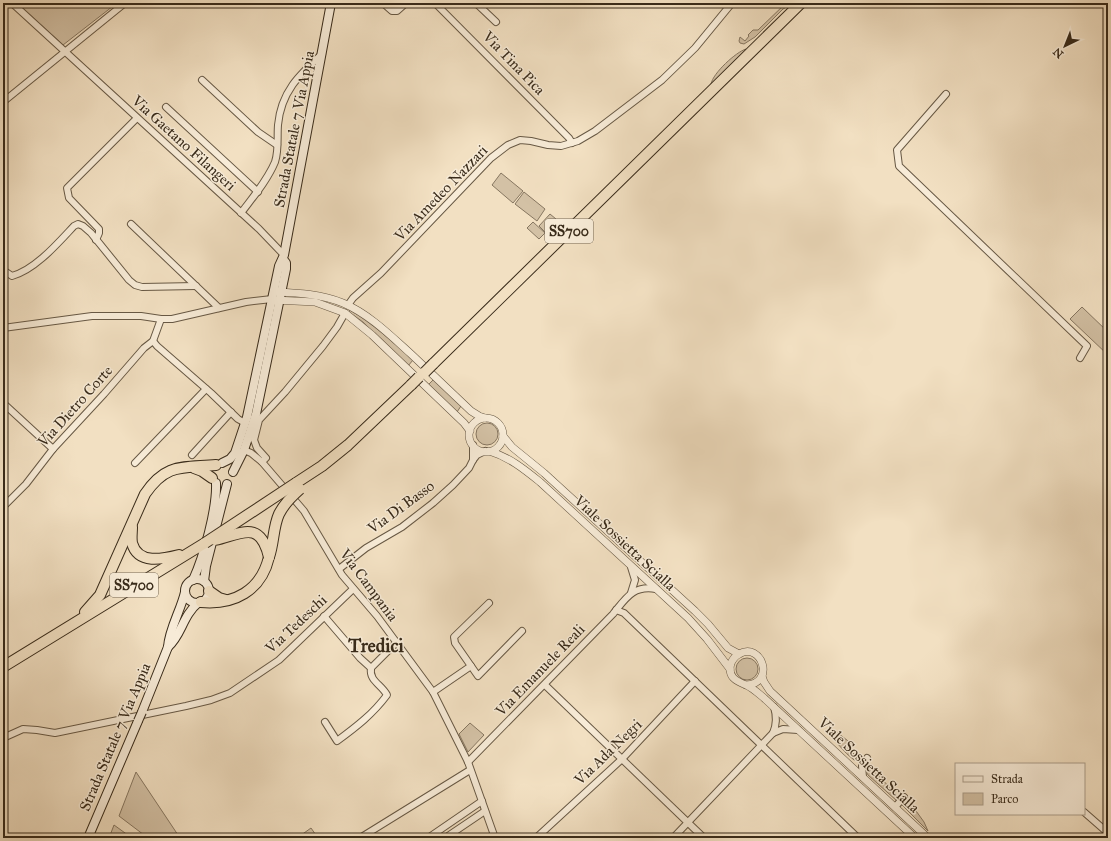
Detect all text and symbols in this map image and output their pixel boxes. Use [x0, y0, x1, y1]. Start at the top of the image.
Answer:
north arrow [1045, 26, 1085, 66]
street label: Via Tina Pica [479, 27, 549, 99]
text: N [1050, 45, 1066, 61]
street label: Strada Statale 7 Via Appia [270, 48, 318, 209]
street label: Via Gaetano Filangeri [128, 91, 240, 194]
street label: Via Amedeo Nazzari [390, 141, 491, 245]
road number: SS700 [545, 219, 593, 243]
street label: Via Dietro Corte [33, 362, 116, 451]
street label: Via Di Basso [363, 477, 438, 538]
street label: Viale Sossietta Scialla [570, 491, 680, 595]
street label: Via Campania [335, 545, 402, 625]
road number: SS700 [110, 573, 158, 597]
street label: Via Tedeschi [261, 591, 330, 658]
street label: Via Emanuele Reali [491, 620, 588, 720]
district label: Tredici [347, 634, 404, 657]
street label: Strada Statale 7 Via Appia [76, 660, 155, 814]
street label: Viale Sossietta Scialla [814, 713, 924, 817]
street label: Via Ada Negri [570, 715, 645, 789]
legend [955, 763, 1085, 815]
text: Strada [991, 772, 1024, 786]
text: Parco [991, 792, 1018, 806]

